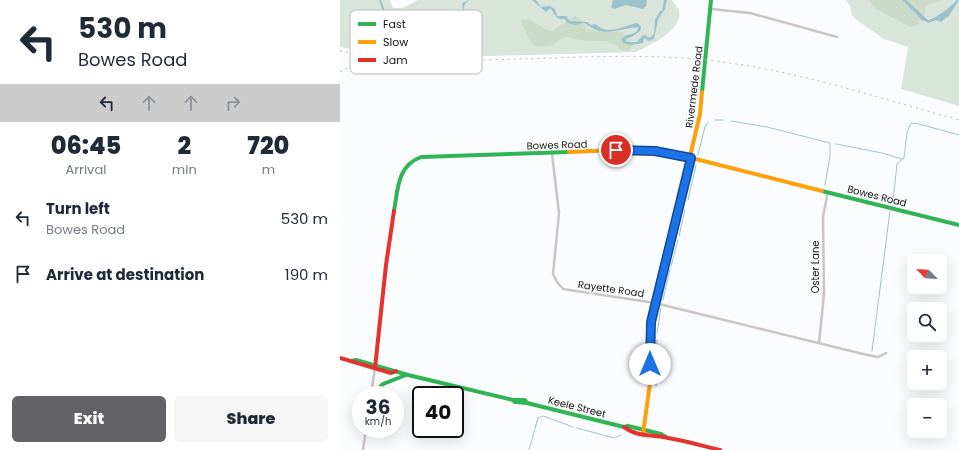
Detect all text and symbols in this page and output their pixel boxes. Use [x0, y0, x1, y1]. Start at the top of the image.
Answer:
text: 530 m [78, 9, 167, 48]
legend [350, 10, 482, 74]
icon: left [12, 16, 64, 68]
text: Fast [383, 16, 406, 32]
text: Slow [383, 34, 408, 50]
street label: Rivermede Road [682, 45, 706, 129]
text: Bowes Road [78, 47, 187, 72]
text: Jam [383, 52, 408, 68]
icon: left [96, 92, 118, 114]
icon: ahead [138, 92, 160, 114]
icon: ahead [180, 92, 202, 114]
icon: right [222, 92, 244, 114]
text: 06:45 [51, 129, 121, 162]
text: 2 [177, 129, 191, 162]
text: 720 [247, 129, 289, 162]
pin [599, 133, 633, 167]
street label: Bowes Road [526, 136, 588, 154]
icon: arrive [605, 139, 627, 161]
text: Arrival [65, 160, 106, 179]
text: min [172, 160, 197, 179]
text: m [262, 160, 275, 179]
street label: Bowes Road [846, 181, 908, 211]
text: Turn left [46, 198, 110, 219]
icon: left [12, 207, 34, 229]
text: 530 m [281, 208, 328, 229]
text: Bowes Road [46, 220, 125, 239]
street label: Oster Lane [808, 241, 823, 294]
north arrow [907, 254, 947, 294]
map controls [907, 254, 947, 438]
icon: arrive [12, 263, 34, 285]
text: Arrive at destination [46, 264, 204, 285]
text: 190 m [285, 264, 328, 285]
street label: Rayette Road [577, 277, 645, 301]
button: search [907, 302, 947, 342]
position arrow [629, 343, 671, 385]
button: + [907, 350, 947, 390]
speed limit sign: 40 [412, 386, 464, 438]
text: 36 [366, 393, 390, 421]
street label: Keele Street [547, 393, 608, 422]
button: Exit [12, 396, 166, 442]
button: Share [174, 396, 328, 442]
button: − [907, 398, 947, 438]
text: km/h [365, 414, 391, 429]

